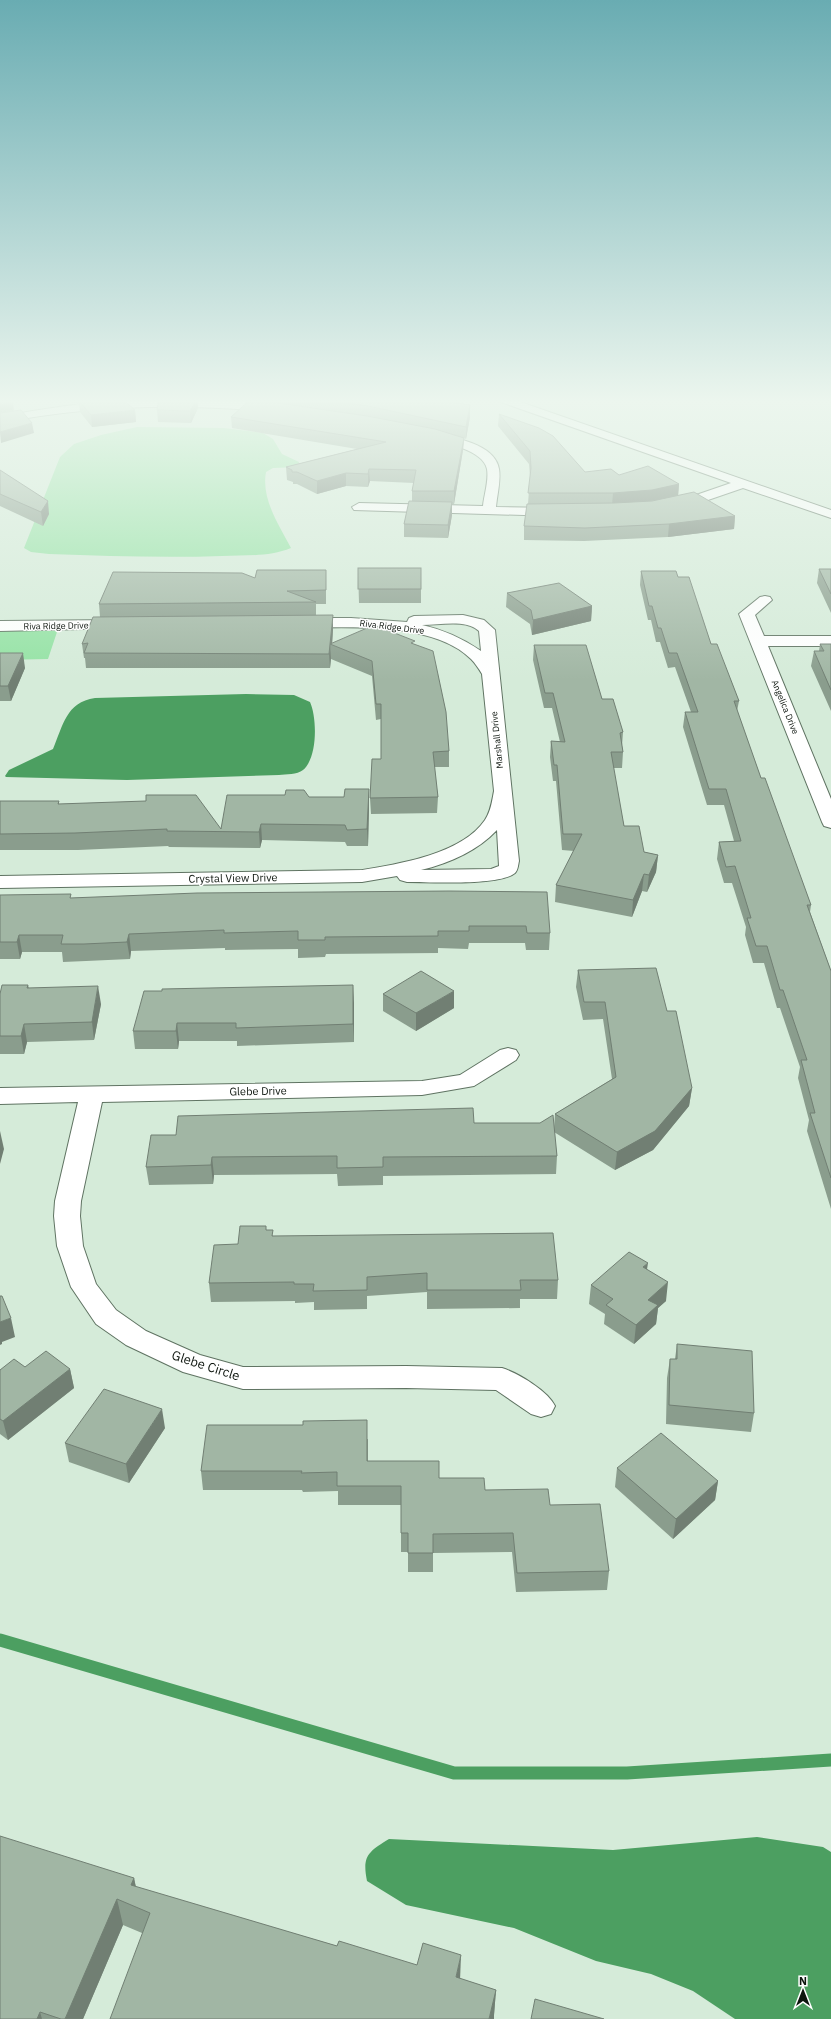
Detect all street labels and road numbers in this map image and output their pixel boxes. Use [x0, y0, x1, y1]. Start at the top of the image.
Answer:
street label: Riva Ridge Drive [359, 617, 425, 636]
street label: Riva Ridge Drive [23, 619, 89, 632]
street label: Angelica Drive [770, 678, 801, 736]
street label: Marshall Drive [488, 711, 505, 769]
street label: Crystal View Drive [188, 870, 278, 886]
street label: Glebe Drive [229, 1084, 287, 1098]
street label: Glebe Circle [170, 1346, 242, 1384]

